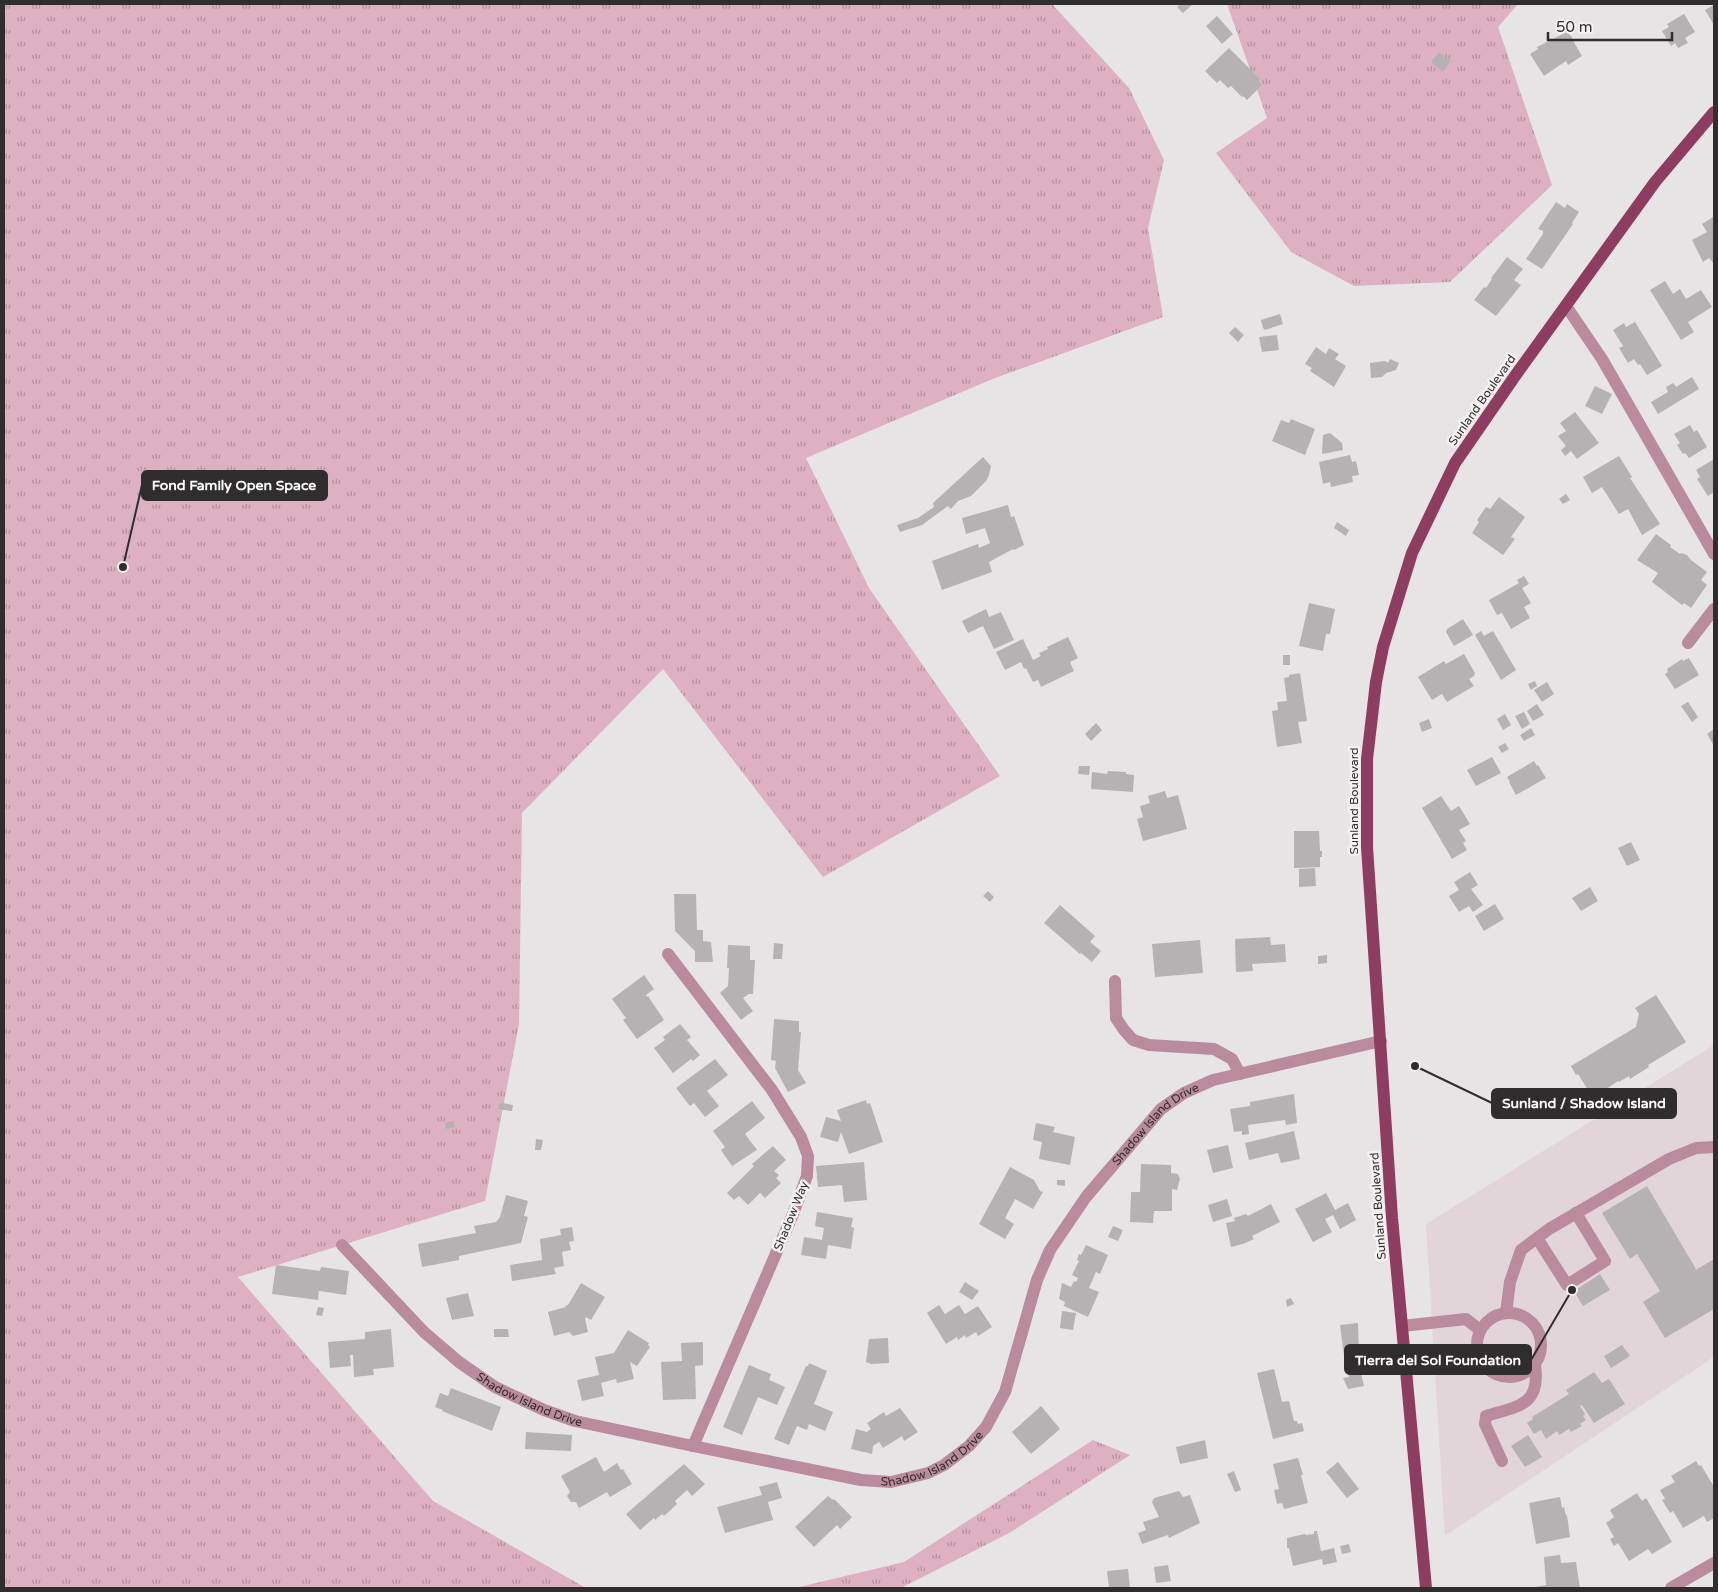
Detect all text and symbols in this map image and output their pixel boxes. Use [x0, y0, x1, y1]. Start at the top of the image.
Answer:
scale bar [1548, 10, 1672, 42]
text: 50 m [1556, 18, 1593, 36]
street label: Sunland Boulevard [1446, 352, 1518, 448]
callout: Fond Family Open Space [142, 471, 327, 500]
text: Fond Family Open Space [152, 477, 316, 494]
street label: Sunland Boulevard [1347, 747, 1361, 855]
street label: Shadow Island Drive [1109, 1080, 1201, 1168]
callout: Sunland / Shadow Island [1492, 1089, 1676, 1118]
text: Sunland / Shadow Island [1502, 1095, 1666, 1112]
street label: Sunland Boulevard [1367, 1152, 1389, 1260]
street label: Shadow Way [771, 1179, 811, 1253]
callout: Tierra del Sol Foundation [1345, 1345, 1531, 1374]
text: Tierra del Sol Foundation [1354, 1352, 1521, 1369]
street label: Shadow Island Drive [474, 1369, 584, 1429]
street label: Shadow Island Drive [880, 1428, 986, 1489]

